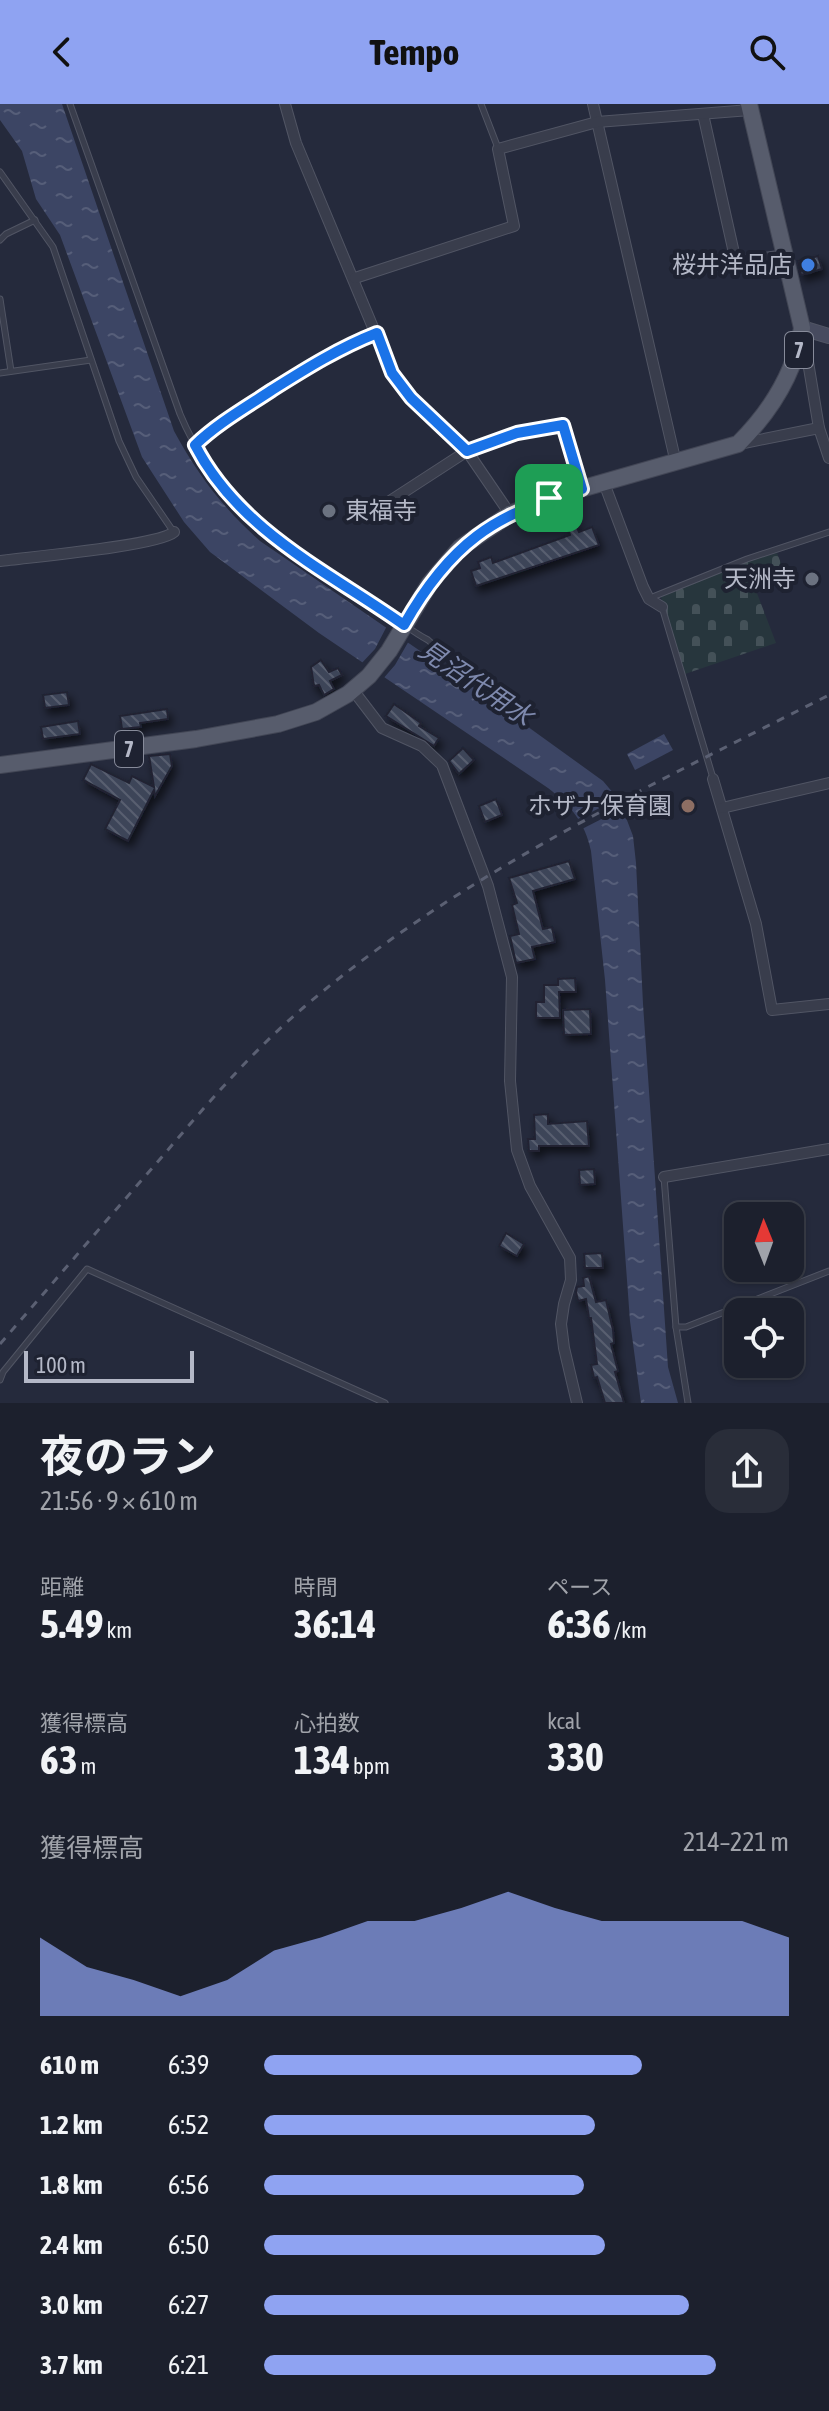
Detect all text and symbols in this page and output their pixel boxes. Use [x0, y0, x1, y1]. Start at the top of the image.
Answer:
icon: back [40, 30, 84, 74]
icon: search [745, 30, 789, 74]
text: Tempo [370, 31, 459, 73]
place label: 桜井洋品店 [672, 251, 792, 278]
marker: 桜井洋品店 [799, 256, 817, 274]
road number: 7 [785, 332, 813, 368]
pin [515, 464, 583, 532]
icon: arrive [527, 476, 571, 520]
place label: 東福寺 [345, 497, 417, 524]
marker: 東福寺 [320, 502, 338, 520]
place label: 天洲寺 [724, 565, 796, 592]
marker: 天洲寺 [803, 570, 821, 588]
water label: 見沼代用水 [414, 634, 541, 733]
road number: 7 [115, 731, 143, 767]
place label: ホザナ保育園 [528, 792, 672, 819]
marker: ホザナ保育園 [679, 797, 697, 815]
north arrow [724, 1202, 804, 1282]
map controls [724, 1202, 804, 1378]
button: locate [724, 1298, 804, 1378]
scale bar [24, 1347, 194, 1383]
text: 100 m [36, 1352, 86, 1378]
button: share [705, 1429, 789, 1513]
text: 夜のラン [40, 1431, 216, 1481]
text: 21:56 · 9 × 610 m [40, 1486, 198, 1516]
text: 距離 [40, 1574, 84, 1600]
text: 時間 [294, 1574, 338, 1600]
text: ペース [547, 1574, 612, 1600]
text: 5.49 [40, 1601, 104, 1646]
text: 36:14 [294, 1601, 376, 1646]
text: 6:36 [547, 1601, 611, 1646]
text: km [104, 1617, 132, 1643]
text: /km [611, 1617, 647, 1643]
text: kcal [547, 1708, 581, 1734]
text: 獲得標高 [40, 1710, 128, 1736]
text: 心拍数 [294, 1710, 360, 1736]
text: 330 [547, 1734, 604, 1779]
text: 63 [40, 1737, 78, 1782]
text: 134 [294, 1737, 350, 1782]
text: m [78, 1753, 96, 1779]
text: bpm [350, 1753, 390, 1779]
text: 214–221 m [683, 1827, 789, 1857]
text: 獲得標高 [40, 1833, 144, 1863]
text: 610 m [40, 2050, 99, 2080]
text: 6:39 [168, 2050, 209, 2080]
text: 1.2 km [40, 2110, 103, 2140]
text: 6:52 [168, 2110, 209, 2140]
text: 1.8 km [40, 2170, 103, 2200]
text: 6:56 [168, 2170, 209, 2200]
text: 2.4 km [40, 2230, 103, 2260]
text: 6:50 [168, 2230, 209, 2260]
text: 3.0 km [40, 2290, 103, 2320]
text: 6:27 [168, 2290, 209, 2320]
text: 3.7 km [40, 2350, 103, 2380]
text: 6:21 [168, 2350, 209, 2380]

